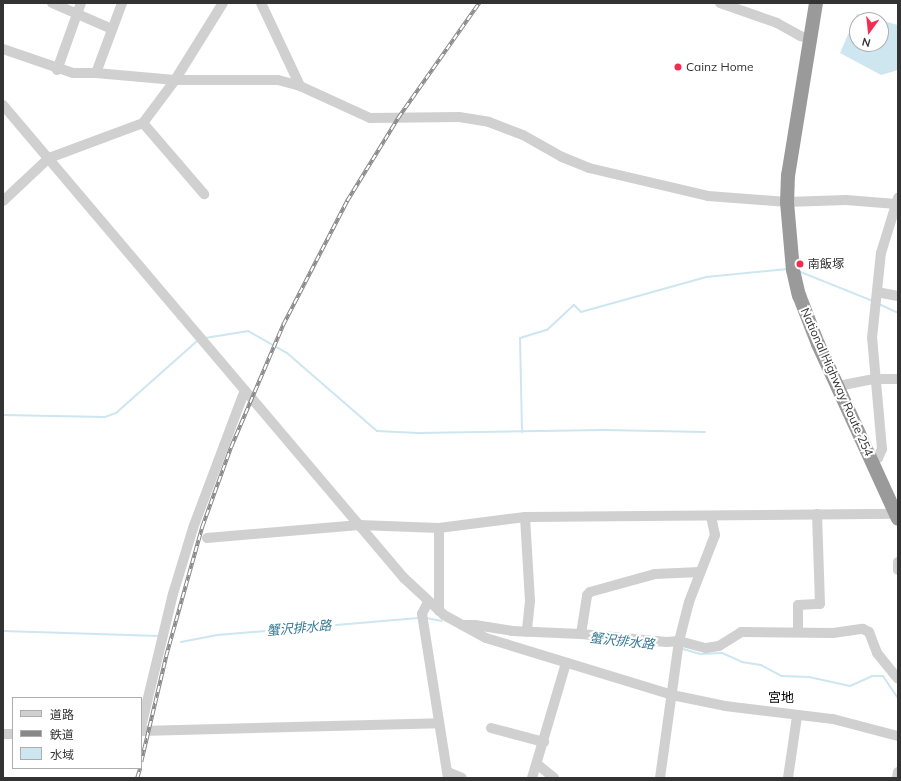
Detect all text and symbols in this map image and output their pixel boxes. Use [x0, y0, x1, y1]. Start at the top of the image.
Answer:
north arrow [849, 12, 889, 52]
text: N [860, 35, 872, 50]
place label: Cainz Home [686, 60, 754, 74]
marker: Cainz Home [673, 62, 683, 72]
place label: 南飯塚 [808, 257, 844, 271]
marker: 南飯塚 [795, 259, 805, 269]
street label: National Highway Route 254 [798, 306, 876, 458]
water label: 蟹沢排水路 [266, 617, 332, 639]
water label: 蟹沢排水路 [589, 630, 655, 652]
district label: 宮地 [768, 689, 794, 705]
legend [12, 697, 142, 769]
text: 道路 [50, 707, 74, 722]
text: 鉄道 [50, 727, 74, 742]
text: 水域 [50, 747, 74, 762]

